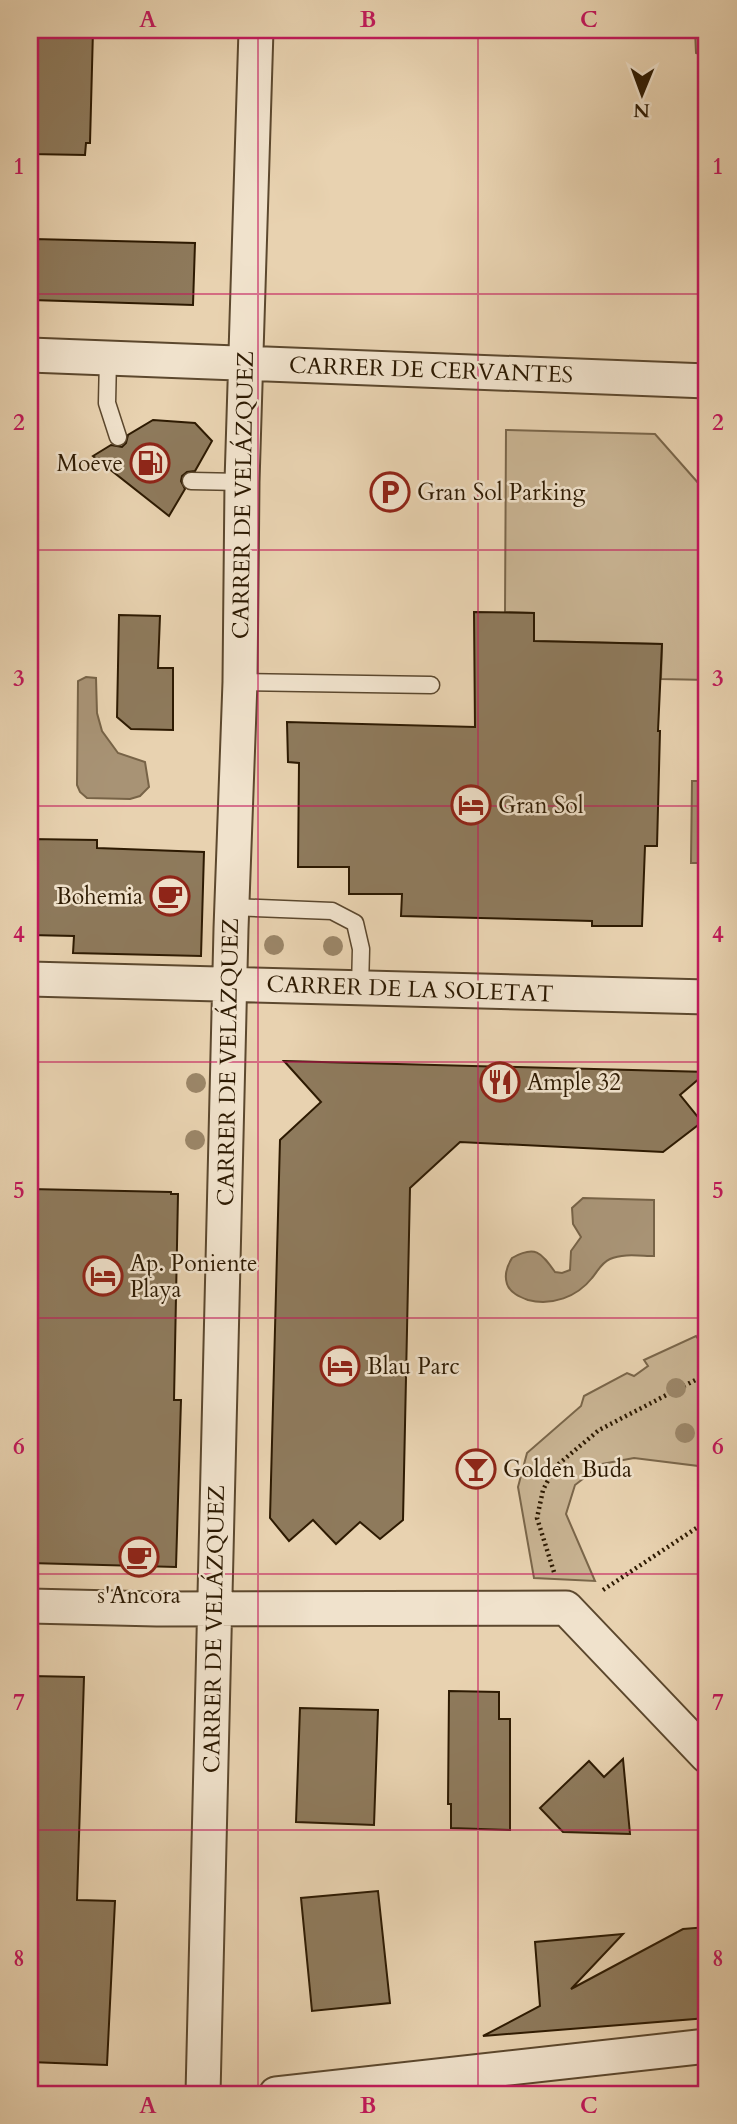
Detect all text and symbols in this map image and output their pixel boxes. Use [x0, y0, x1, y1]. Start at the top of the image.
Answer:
text: A [139, 4, 157, 35]
text: B [360, 4, 376, 35]
text: C [580, 4, 598, 35]
north arrow [608, 60, 678, 130]
text: N [633, 97, 650, 123]
text: 1 [13, 151, 25, 182]
text: 1 [712, 151, 724, 182]
street label: CARRER DE CERVANTES [288, 350, 574, 390]
street label: CARRER DE VELÁZQUEZ [225, 351, 261, 639]
text: 2 [13, 407, 25, 438]
text: 2 [712, 407, 724, 438]
fuel station icon: Moeve [129, 442, 171, 484]
place label: Moeve [56, 448, 123, 479]
parking icon: Gran Sol Parking [369, 471, 411, 513]
place label: Gran Sol Parking [417, 477, 586, 508]
text: 3 [13, 663, 25, 694]
text: 3 [712, 663, 724, 694]
hotel icon: Gran Sol [450, 784, 492, 826]
place label: Gran Sol [498, 790, 584, 821]
cafe icon: Bohemia [149, 875, 191, 917]
place label: Bohemia [56, 881, 143, 912]
street label: CARRER DE VELÁZQUEZ [210, 918, 246, 1206]
text: 4 [13, 919, 25, 950]
text: 4 [712, 919, 724, 950]
street label: CARRER DE LA SOLETAT [266, 968, 554, 1010]
restaurant icon: Ample 32 [479, 1061, 521, 1103]
place label: Ample 32 [527, 1067, 621, 1098]
text: 5 [13, 1175, 25, 1206]
text: 5 [712, 1175, 724, 1206]
place label: Ap. Poniente Playa [130, 1248, 257, 1305]
hotel icon: Ap. Poniente Playa [82, 1255, 124, 1297]
hotel icon: Blau Parc [319, 1345, 361, 1387]
place label: Blau Parc [367, 1351, 460, 1382]
text: 6 [13, 1431, 25, 1462]
text: 6 [712, 1431, 724, 1462]
bar icon: Golden Buda [455, 1448, 497, 1490]
place label: Golden Buda [503, 1454, 632, 1485]
street label: CARRER DE VELÁZQUEZ [196, 1485, 232, 1773]
cafe icon: s'Ancora [118, 1536, 160, 1578]
place label: s'Ancora [97, 1580, 181, 1611]
text: 7 [13, 1687, 25, 1718]
text: 7 [712, 1687, 724, 1718]
text: 8 [13, 1943, 25, 1974]
text: 8 [712, 1943, 724, 1974]
text: A [139, 2090, 157, 2121]
text: B [360, 2090, 376, 2121]
text: C [580, 2090, 598, 2121]

